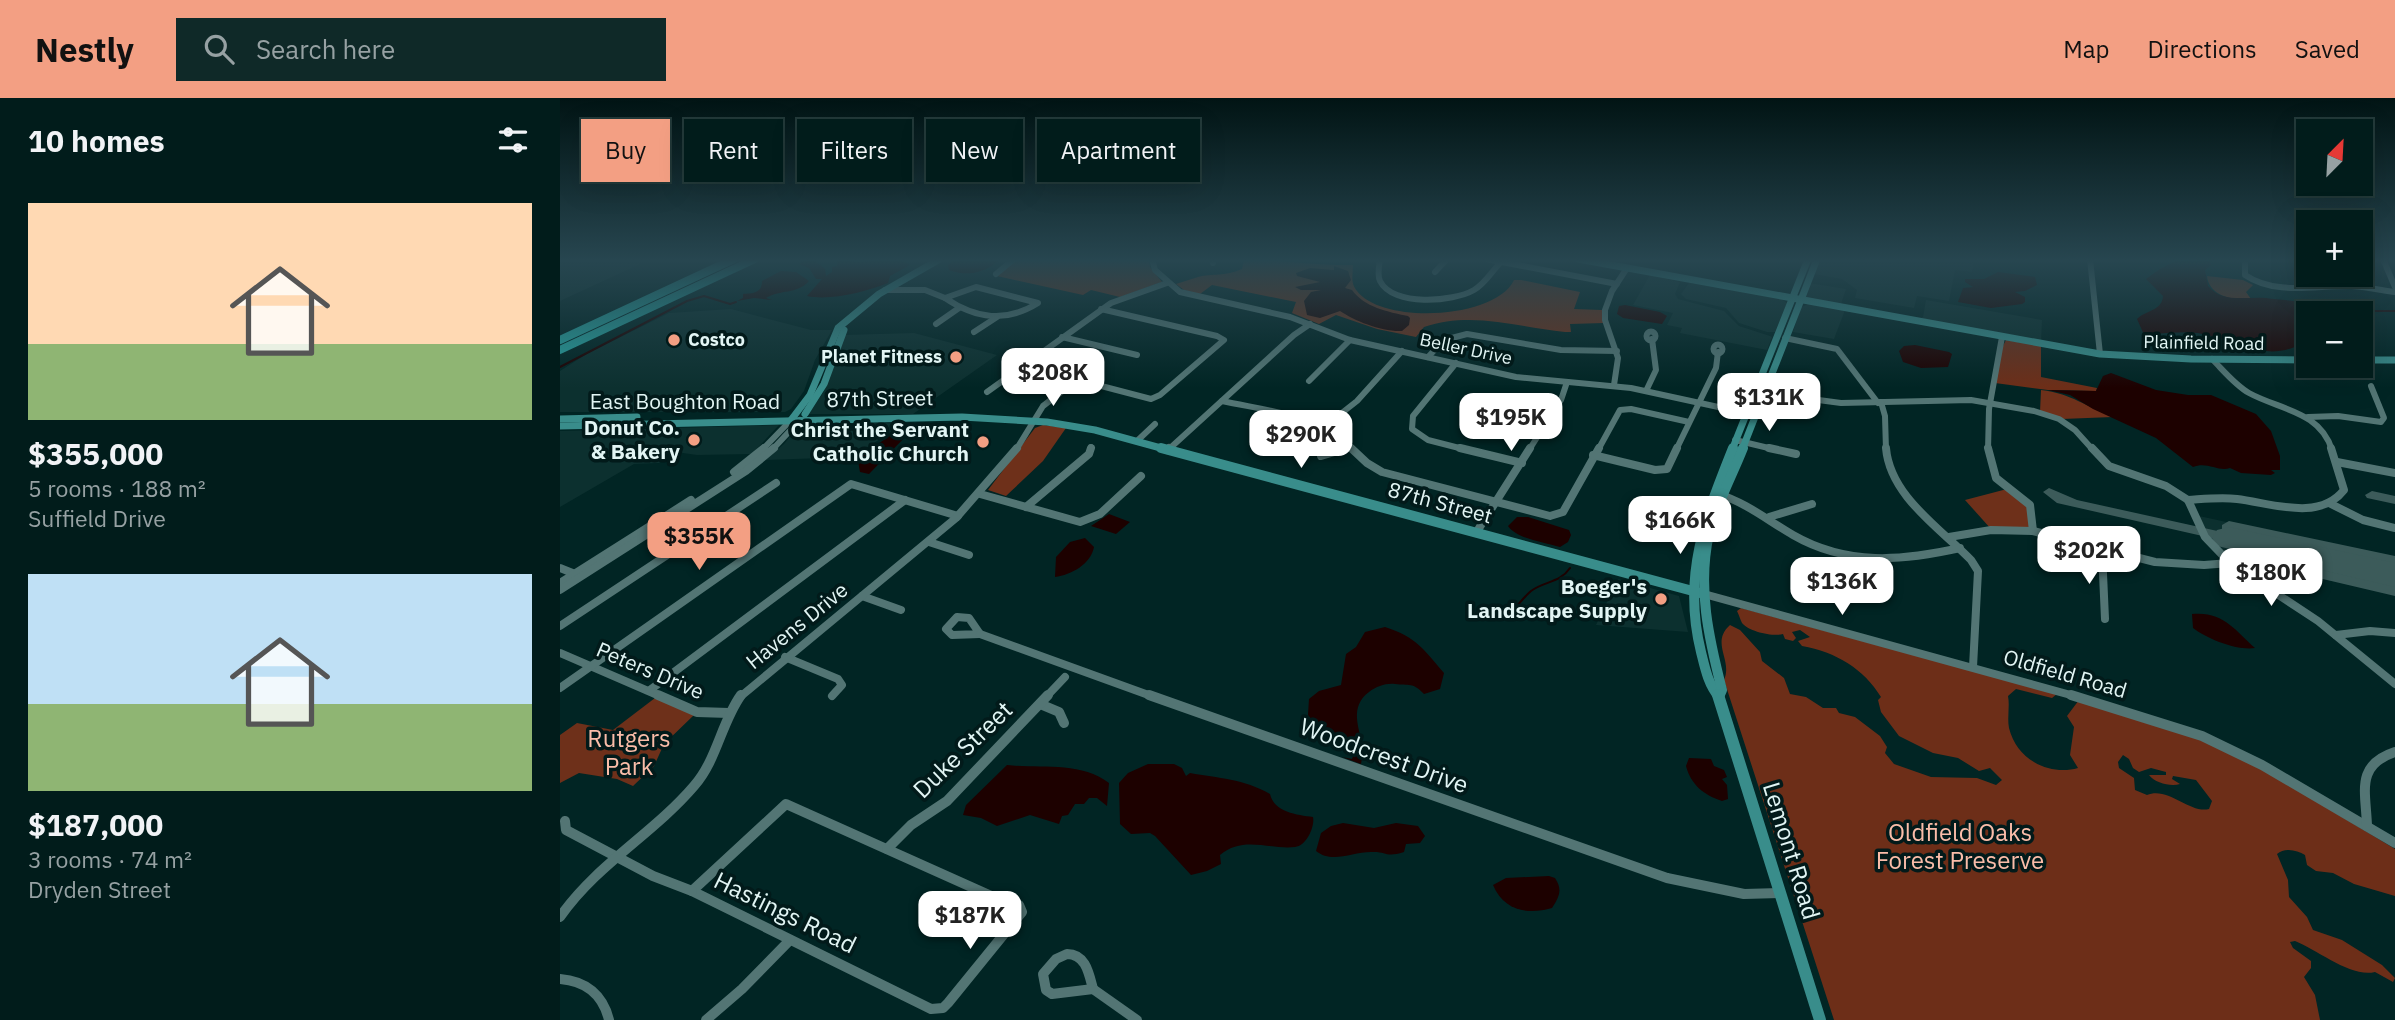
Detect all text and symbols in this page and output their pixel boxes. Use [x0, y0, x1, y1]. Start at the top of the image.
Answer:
search box [176, 18, 666, 81]
text: Nestly [35, 28, 134, 71]
icon: search [200, 30, 238, 68]
text: Search here [256, 32, 395, 66]
text: Map [2063, 33, 2109, 65]
text: Directions [2147, 33, 2257, 65]
text: Saved [2295, 33, 2360, 65]
chip: Buy [581, 119, 670, 182]
chip: Rent [684, 119, 783, 182]
chip: Filters [797, 119, 912, 182]
chip: New [926, 119, 1023, 182]
chip: Apartment [1037, 119, 1200, 182]
north arrow [2296, 119, 2373, 196]
map controls [2296, 119, 2373, 378]
text: 10 homes [28, 121, 165, 160]
icon: filters [494, 121, 532, 159]
button: + [2296, 210, 2373, 287]
icon: home [217, 248, 343, 374]
button: − [2296, 301, 2373, 378]
place label: Costco [688, 328, 745, 351]
street label: Beller Drive [1418, 328, 1515, 370]
street label: Plainfield Road [2143, 330, 2265, 355]
marker: Costco [666, 332, 682, 348]
place label: Planet Fitness [821, 345, 942, 368]
pin: $208K [1004, 348, 1102, 408]
marker: Planet Fitness [948, 349, 964, 365]
text: $208K [1017, 356, 1089, 386]
pin: $131K [1720, 374, 1818, 433]
text: $131K [1733, 381, 1805, 411]
street label: 87th Street [826, 383, 934, 413]
street label: East Boughton Road [590, 387, 780, 415]
pin: $195K [1462, 394, 1560, 453]
text: $195K [1475, 401, 1547, 431]
pin: $290K [1252, 410, 1350, 470]
place label: Donut Co. & Bakery [584, 413, 681, 465]
place label: Christ the Servant Catholic Church [790, 415, 969, 467]
text: $290K [1265, 418, 1337, 448]
marker: Donut Co. & Bakery [686, 432, 702, 448]
text: $355,000 [28, 434, 163, 473]
marker: Christ the Servant Catholic Church [975, 434, 991, 450]
text: 5 rooms · 188 m² [28, 473, 206, 503]
street label: 87th Street [1385, 475, 1496, 529]
pin: $166K [1631, 496, 1729, 556]
text: Suffield Drive [28, 503, 166, 533]
text: $166K [1644, 504, 1716, 534]
pin: $355K [650, 512, 748, 572]
text: $355K [663, 520, 735, 550]
pin: $202K [2040, 526, 2138, 586]
text: $202K [2053, 534, 2125, 564]
pin: $180K [2222, 548, 2320, 608]
text: $180K [2235, 556, 2307, 586]
pin: $136K [1793, 558, 1891, 617]
text: $136K [1806, 565, 1878, 595]
place label: Boeger's Landscape Supply [1467, 572, 1648, 624]
street label: Havens Drive [740, 576, 853, 675]
marker: Boeger's Landscape Supply [1653, 591, 1669, 607]
icon: home [217, 619, 343, 745]
street label: Peters Drive [592, 635, 708, 705]
street label: Oldfield Road [2000, 642, 2130, 704]
street label: Duke Street [906, 694, 1019, 805]
street label: Woodcrest Drive [1296, 710, 1473, 800]
park label: Rutgers Park [587, 722, 671, 782]
street label: Lemont Road [1756, 778, 1828, 923]
text: $187,000 [28, 805, 163, 844]
park label: Oldfield Oaks Forest Preserve [1876, 816, 2044, 876]
text: 3 rooms · 74 m² [28, 844, 192, 874]
street label: Hastings Road [709, 864, 862, 960]
text: Dryden Street [28, 874, 171, 904]
pin: $187K [921, 892, 1019, 951]
text: $187K [934, 899, 1006, 929]

